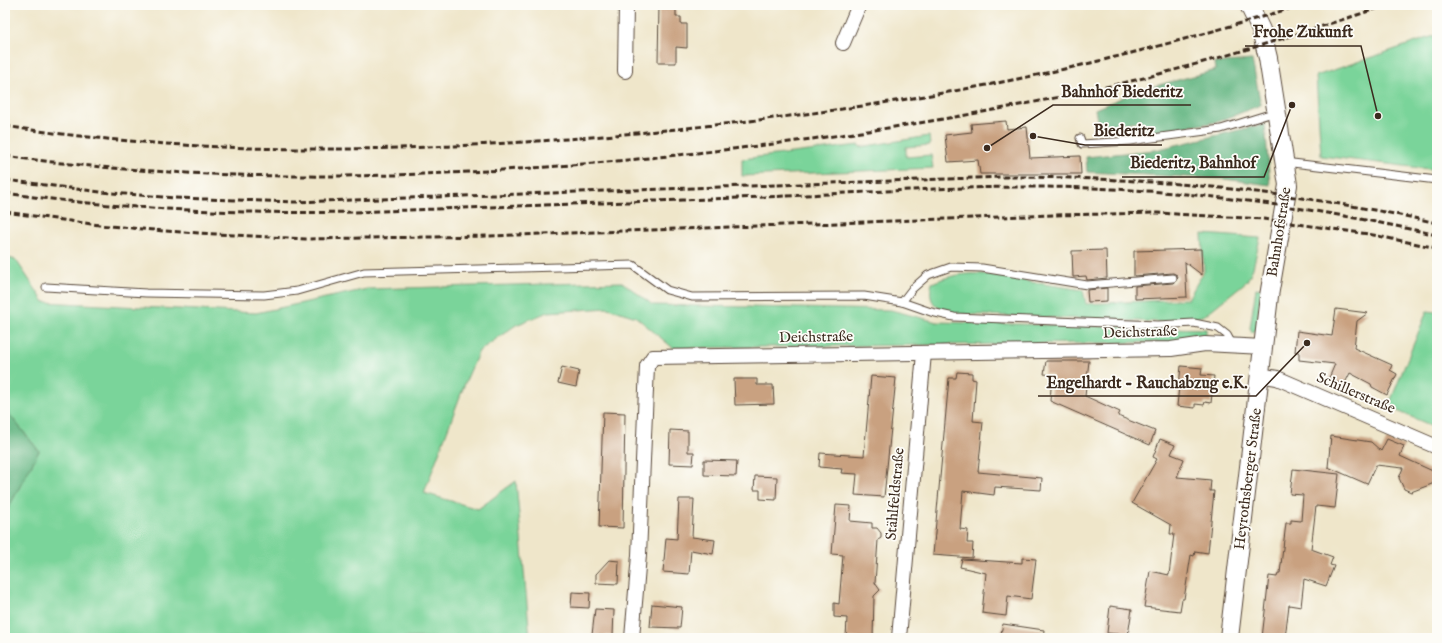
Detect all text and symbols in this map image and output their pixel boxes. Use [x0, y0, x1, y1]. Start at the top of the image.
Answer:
callout: Frohe Zukunft [1245, 18, 1361, 46]
text: Frohe Zukunft [1253, 23, 1353, 43]
callout: Bahnhof Biederitz [1053, 77, 1191, 105]
text: Bahnhof Biederitz [1061, 83, 1184, 103]
callout: Biederitz [1085, 117, 1162, 145]
text: Biederitz [1093, 122, 1155, 142]
callout: Biederitz, Bahnhof [1122, 149, 1264, 177]
text: Biederitz, Bahnhof [1130, 154, 1259, 174]
street label: Bahnhofstraße [1263, 186, 1296, 278]
street label: Deichstraße [1103, 321, 1178, 343]
street label: Deichstraße [779, 327, 853, 347]
callout: Engelhardt - Rauchabzug e.K. [1038, 368, 1256, 396]
street label: Schillerstraße [1314, 368, 1398, 418]
text: Engelhardt - Rauchabzug e.K. [1046, 374, 1248, 394]
street label: Heyrothsberger Straße [1230, 407, 1266, 551]
street label: Stählfeldstraße [881, 447, 909, 541]

